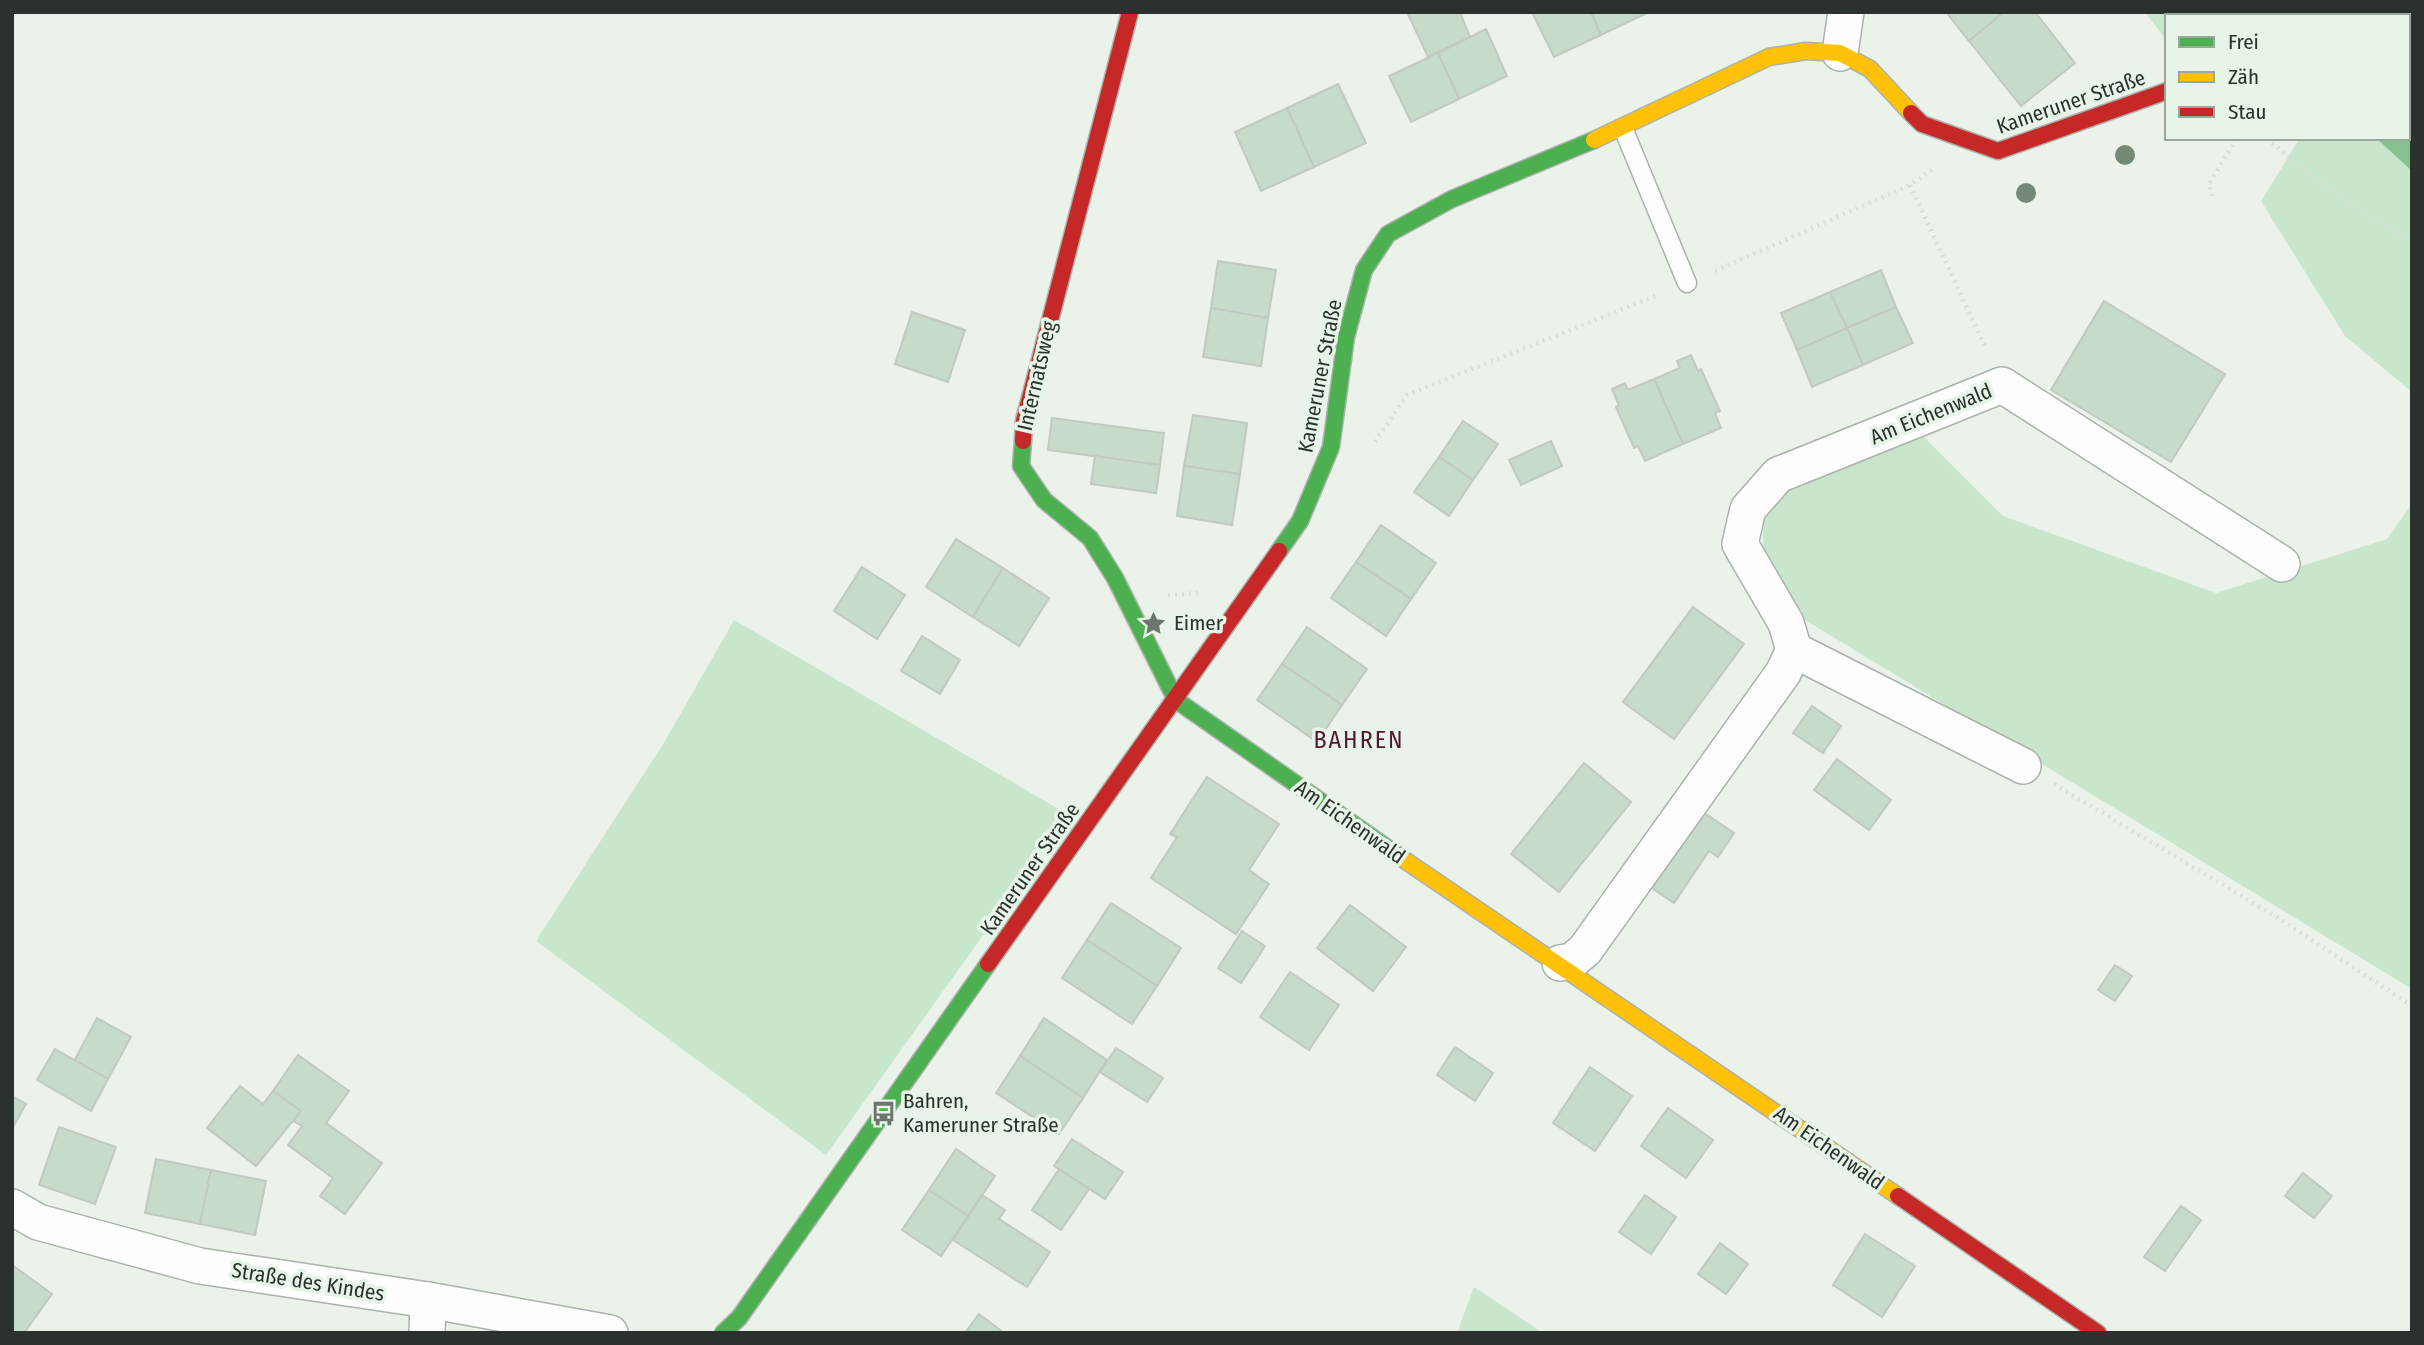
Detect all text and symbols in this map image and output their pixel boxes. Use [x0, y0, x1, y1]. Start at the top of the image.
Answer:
legend [2165, 14, 2410, 140]
text: Frei [2228, 29, 2259, 55]
street label: Kameruner Straße [1993, 64, 2149, 140]
text: Zäh [2228, 64, 2259, 90]
text: Stau [2228, 99, 2266, 125]
street label: Kameruner Straße [1292, 297, 1348, 455]
street label: Internatsweg [1012, 318, 1062, 433]
street label: Am Eichenwald [1866, 378, 1996, 450]
place icon: Eimer [1140, 609, 1168, 637]
place label: Eimer [1174, 610, 1224, 636]
district label: BAHREN [1313, 726, 1405, 754]
street label: Am Eichenwald [1290, 774, 1410, 870]
street label: Kameruner Straße [975, 798, 1085, 940]
place label: Bahren, Kameruner Straße [903, 1088, 1059, 1138]
bus stop icon: Bahren, Kameruner Straße [869, 1099, 897, 1127]
street label: Am Eichenwald [1769, 1100, 1889, 1196]
street label: Straße des Kindes [230, 1257, 386, 1307]

